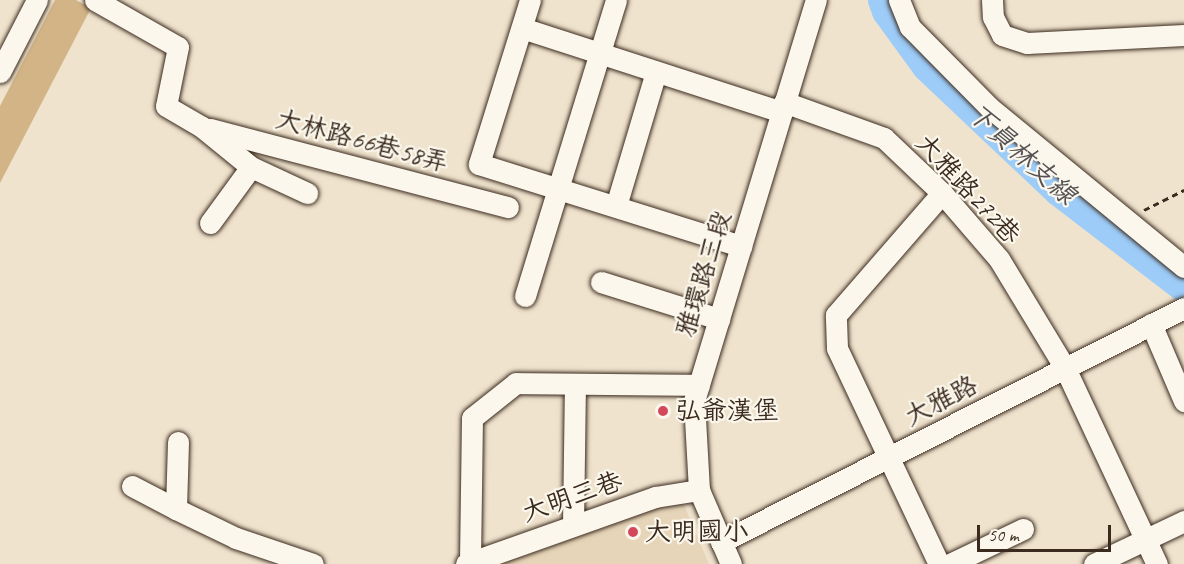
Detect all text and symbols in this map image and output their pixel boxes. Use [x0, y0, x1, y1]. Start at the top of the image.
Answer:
water label: 下員林支線 [961, 97, 1083, 211]
street label: 大林路66巷58弄 [273, 103, 451, 179]
street label: 大雅路272巷 [909, 127, 1027, 251]
street label: 雅環路三段 [670, 207, 738, 341]
street label: 大雅路 [899, 369, 983, 433]
place label: 弘爺漢堡 [675, 395, 779, 427]
marker: 弘爺漢堡 [656, 404, 670, 418]
street label: 大明三巷 [518, 465, 626, 529]
scale bar [980, 513, 1114, 551]
place label: 大明國小 [645, 516, 749, 548]
text: 50 m [988, 524, 1019, 546]
marker: 大明國小 [626, 525, 640, 539]

